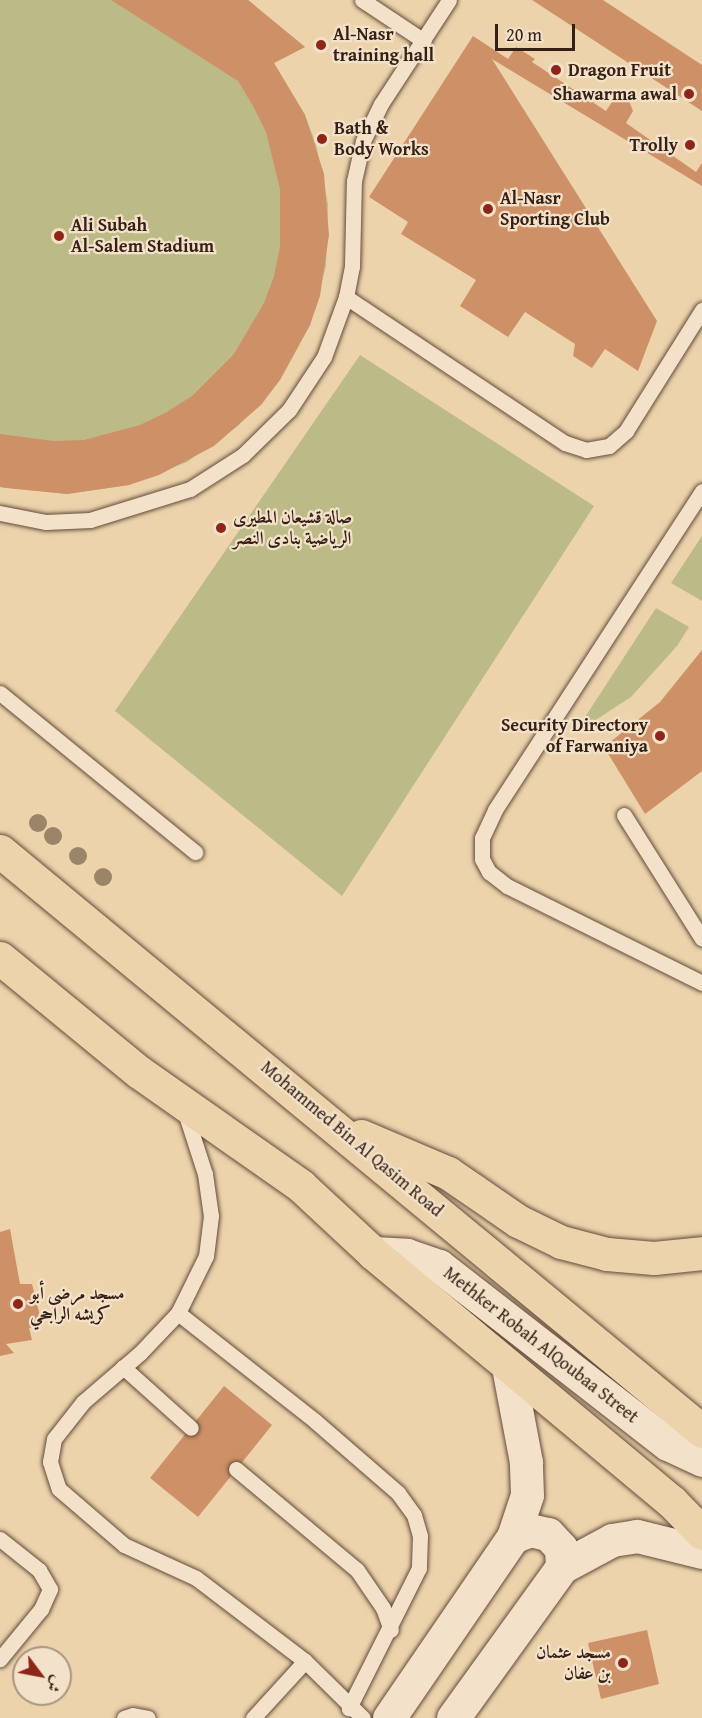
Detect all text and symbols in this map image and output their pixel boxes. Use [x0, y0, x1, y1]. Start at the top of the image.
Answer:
scale bar [498, 12, 578, 50]
text: 20 m [506, 21, 542, 48]
place label: Al-Nasr training hall [333, 24, 434, 66]
marker: Al-Nasr training hall [314, 38, 328, 52]
place label: Dragon Fruit [568, 59, 671, 81]
marker: Dragon Fruit [549, 63, 563, 77]
place label: Shawarma awal [553, 83, 677, 105]
marker: Shawarma awal [682, 87, 696, 101]
place label: Bath & Body Works [334, 118, 429, 160]
marker: Bath & Body Works [315, 132, 329, 146]
place label: Trolly [629, 134, 678, 156]
marker: Trolly [683, 138, 697, 152]
place label: Al-Nasr Sporting Club [500, 188, 610, 230]
marker: Al-Nasr Sporting Club [481, 202, 495, 216]
place label: Ali Subah Al-Salem Stadium [71, 215, 214, 258]
marker: Ali Subah Al-Salem Stadium [52, 229, 66, 243]
place label: صالة قشيعان المطيرى الرياضية بنادى النصر [233, 507, 352, 550]
marker: صالة قشيعان المطيرى الرياضية بنادى النصر [214, 521, 228, 535]
place label: Security Directory of Farwaniya [501, 715, 648, 758]
marker: Security Directory of Farwaniya [653, 729, 667, 743]
street label: Mohammed Bin Al Qasim Road [256, 1056, 448, 1222]
street label: Methker Robah AlQoubaa Street [439, 1262, 643, 1428]
place label: مسجد مرضي أبو كريشه الراجحي [30, 1283, 125, 1326]
marker: مسجد مرضي أبو كريشه الراجحي [11, 1297, 25, 1311]
place label: مسجد عثمان بن عفان [536, 1642, 611, 1684]
north arrow [12, 1646, 72, 1706]
marker: مسجد عثمان بن عفان [616, 1656, 630, 1670]
text: ش [41, 1671, 70, 1698]

